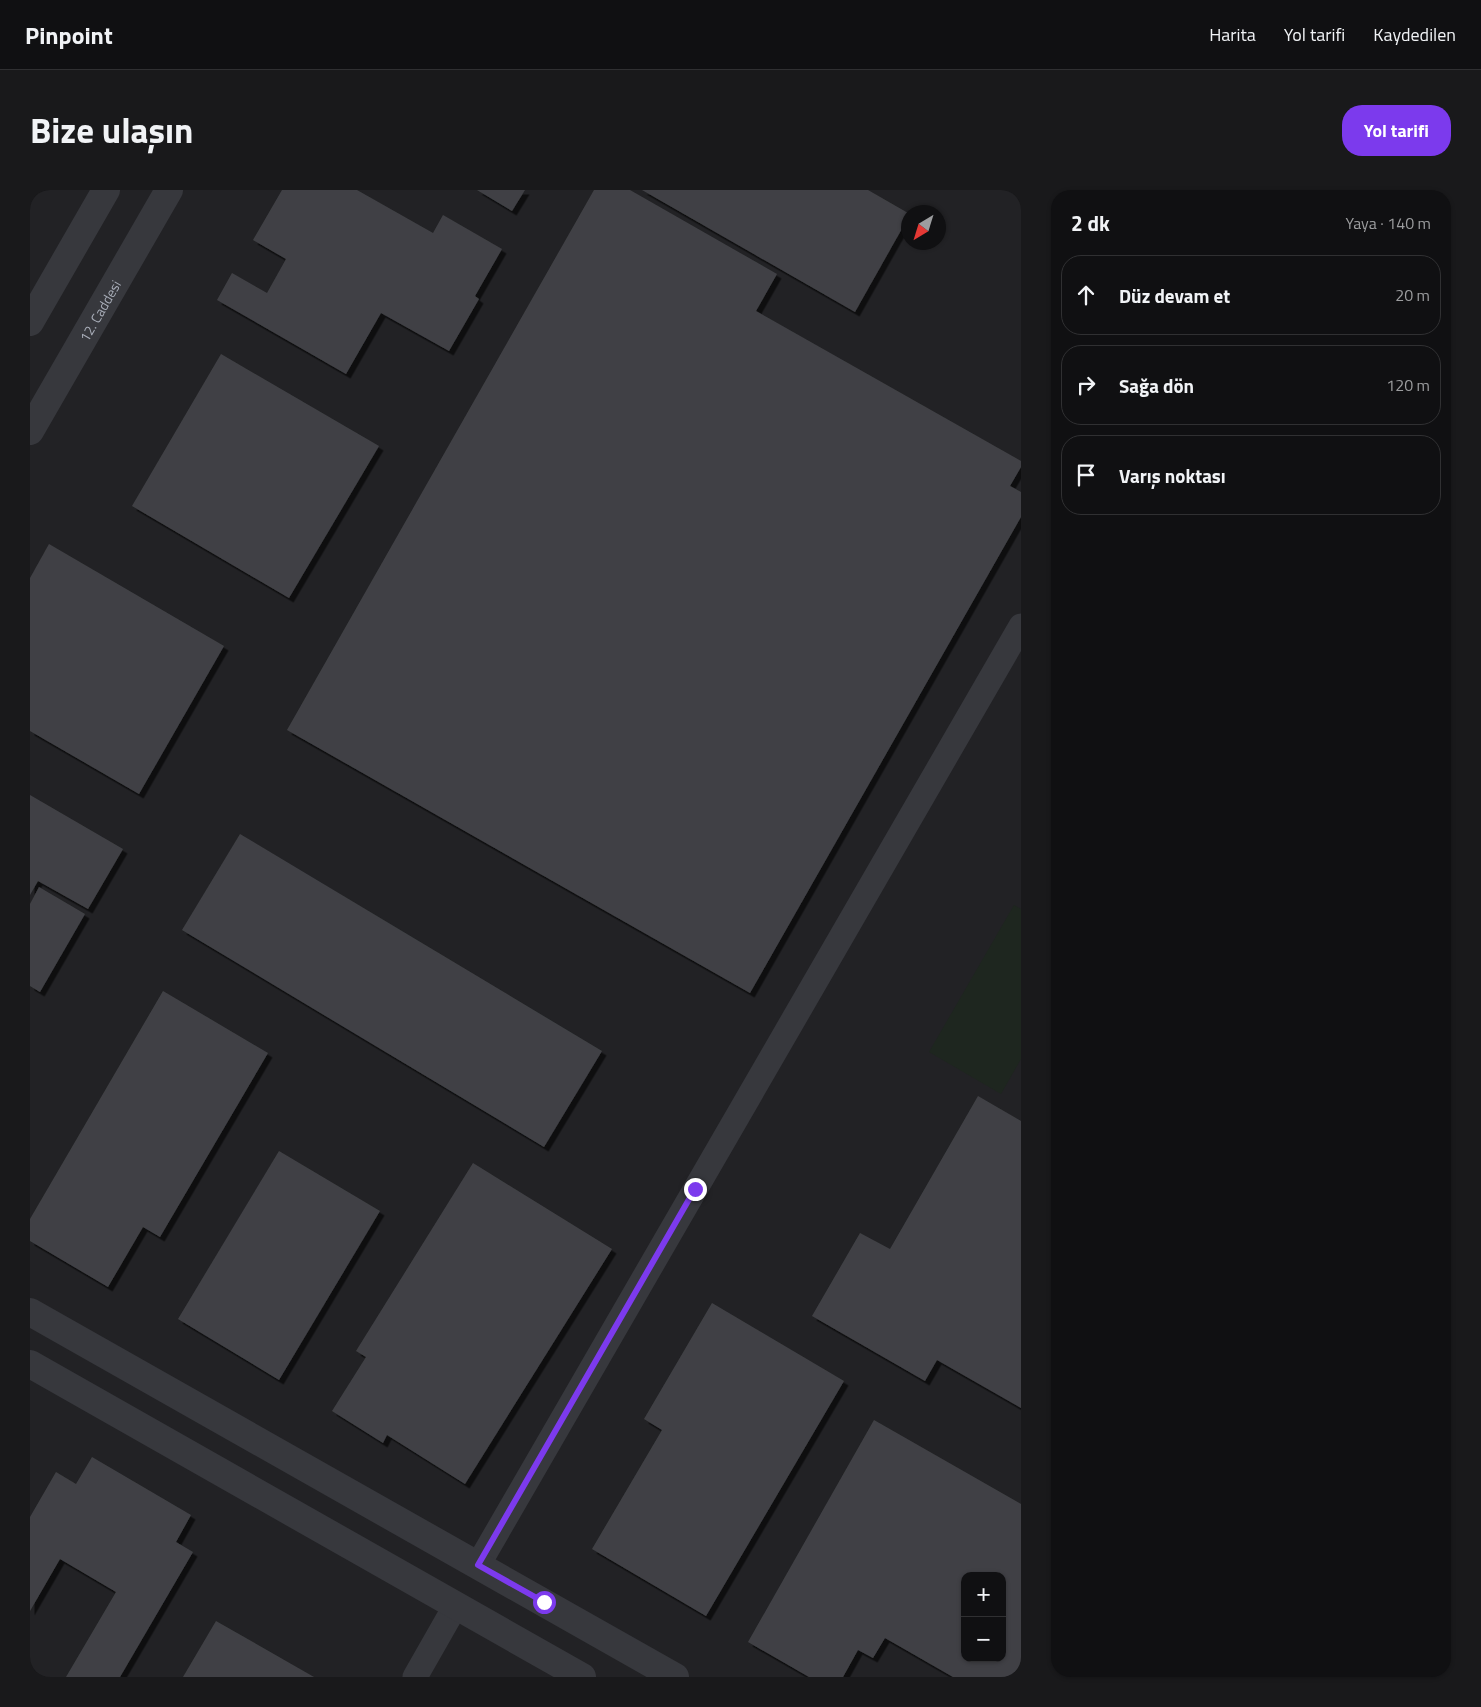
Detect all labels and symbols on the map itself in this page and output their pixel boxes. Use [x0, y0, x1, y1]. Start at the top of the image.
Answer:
north arrow [901, 205, 946, 250]
street label: 12. Caddesi [73, 276, 126, 345]
route end [684, 1178, 707, 1201]
route start [533, 1591, 556, 1614]

